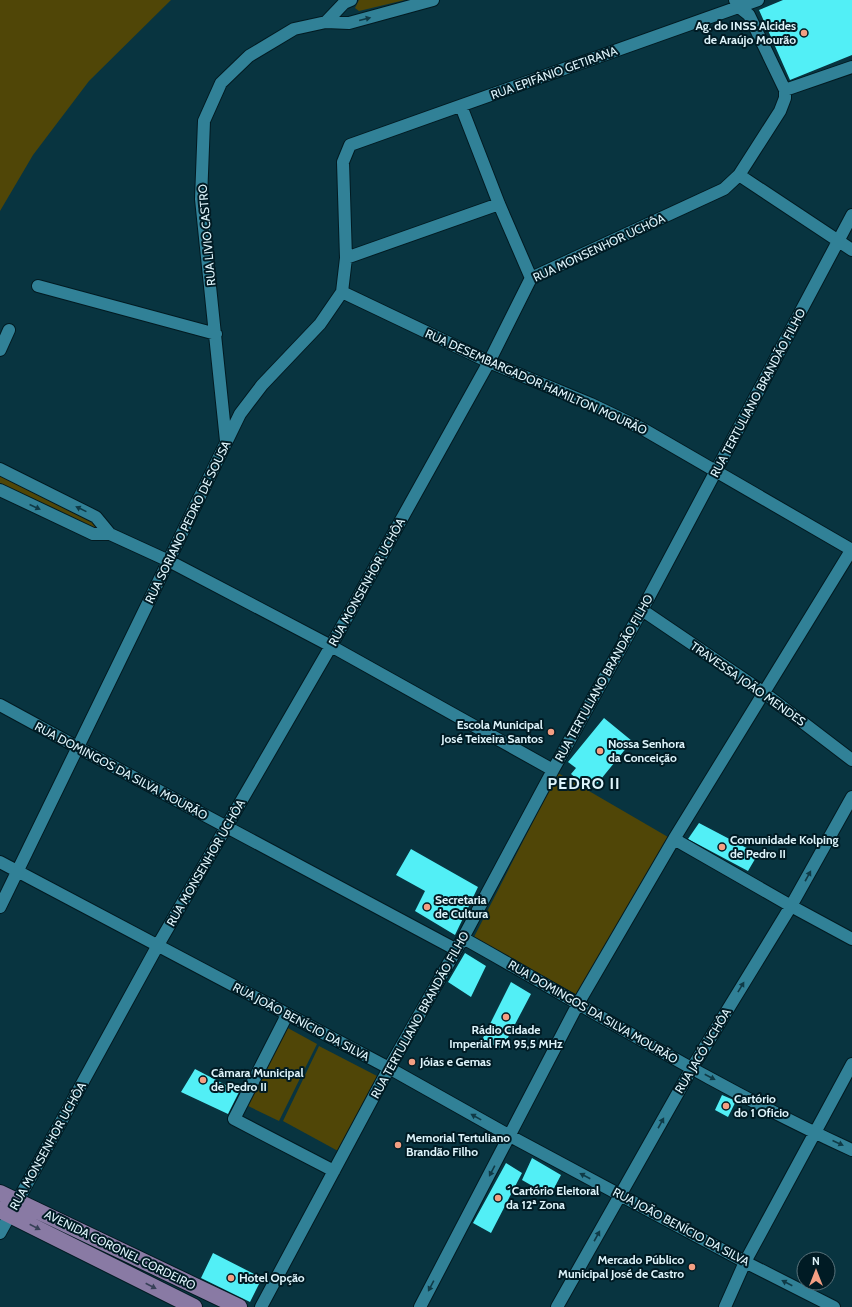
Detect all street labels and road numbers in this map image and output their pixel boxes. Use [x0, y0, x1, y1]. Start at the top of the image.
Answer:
street label: RUA EPIFÂNIO GETIRANA [489, 42, 620, 102]
street label: RUA LIVIO CASTRO [195, 184, 218, 286]
street label: RUA MONSENHOR UCHÔA [530, 210, 668, 285]
street label: RUA TERTULIANO BRANDÃO FILHO [707, 306, 809, 480]
street label: RUA DESEMBARGADOR HAMILTON MOURÃO [423, 326, 650, 437]
street label: RUA SORIANO PEDRO DE SOUSA [142, 438, 234, 606]
street label: RUA MONSENHOR UCHÔA [325, 515, 408, 648]
street label: RUA TERTULIANO BRANDÃO FILHO [551, 591, 656, 764]
street label: TRAVESSA JOÃO MENDES [688, 638, 809, 729]
street label: RUA DOMINGOS DA SILVA MOURÃO [32, 718, 210, 823]
street label: RUA MONSENHOR UCHÔA [163, 796, 248, 929]
street label: RUA TERTULIANO BRANDÃO FILHO [367, 928, 472, 1101]
street label: RUA DOMINGOS DA SILVA MOURÃO [506, 957, 681, 1066]
street label: RUA JOÃO BENÍCIO DA SILVA [230, 979, 373, 1064]
street label: RUA JACÓ UCHÔA [671, 1005, 734, 1096]
street label: RUA MONSENHOR UCHÔA [6, 1079, 89, 1212]
street label: RUA JOÃO BENÍCIO DA SILVA [610, 1184, 753, 1269]
street label: AVENIDA CORONEL CORDEIRO [42, 1206, 198, 1293]

